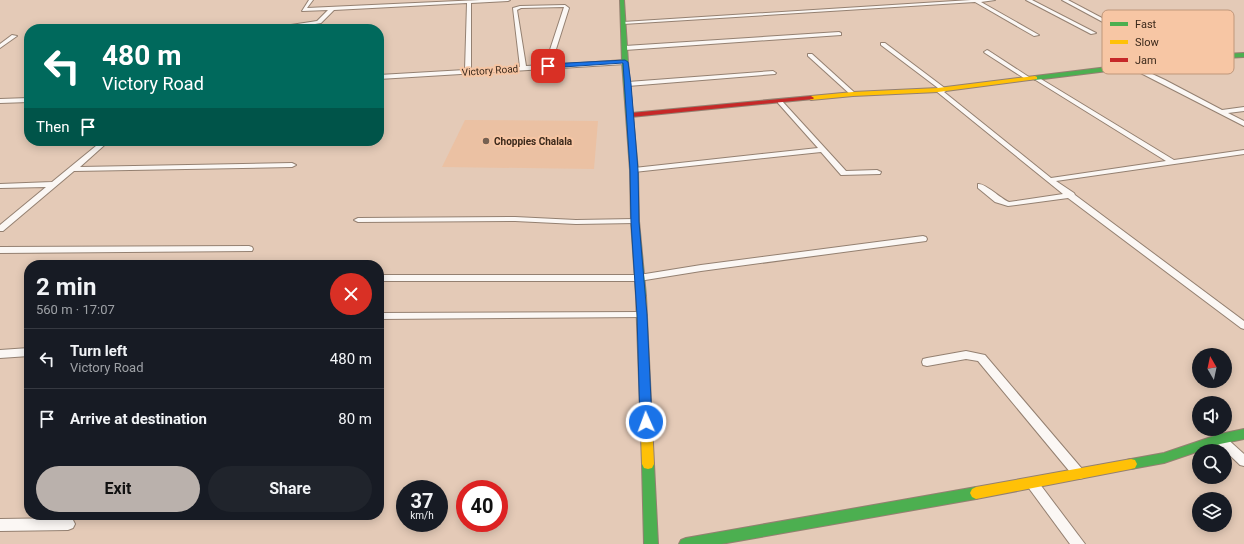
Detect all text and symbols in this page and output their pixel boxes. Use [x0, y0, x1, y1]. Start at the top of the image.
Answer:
legend [1102, 10, 1234, 74]
text: Fast [1135, 18, 1157, 31]
text: Slow [1135, 36, 1159, 49]
text: 480 m [102, 39, 181, 72]
icon: left [36, 40, 88, 92]
pin [531, 49, 565, 83]
text: Jam [1135, 54, 1157, 67]
icon: arrive [537, 55, 559, 77]
street label: Victory Road [461, 63, 519, 78]
text: Victory Road [102, 73, 204, 94]
icon: arrive [77, 116, 99, 138]
text: Then [36, 118, 69, 136]
marker: Choppies Chalala [481, 136, 491, 146]
place label: Choppies Chalala [494, 136, 573, 147]
text: 2 min [36, 273, 96, 301]
button: close [330, 273, 372, 315]
text: 560 m · 17:07 [36, 302, 115, 317]
text: Turn left [70, 342, 127, 360]
icon: left [36, 348, 58, 370]
north arrow [1192, 348, 1232, 388]
map controls [1192, 348, 1232, 532]
text: 480 m [330, 350, 372, 368]
text: Victory Road [70, 360, 144, 375]
button: sound [1192, 396, 1232, 436]
position arrow [625, 401, 667, 443]
icon: arrive [36, 408, 58, 430]
text: Arrive at destination [70, 410, 207, 428]
text: 80 m [338, 410, 372, 428]
button: search [1192, 444, 1232, 484]
button: Exit [36, 466, 200, 512]
button: Share [208, 466, 372, 512]
speed limit sign: 40 [456, 480, 508, 532]
text: 37 [411, 489, 433, 513]
button: layers [1192, 492, 1232, 532]
text: km/h [410, 510, 434, 521]

